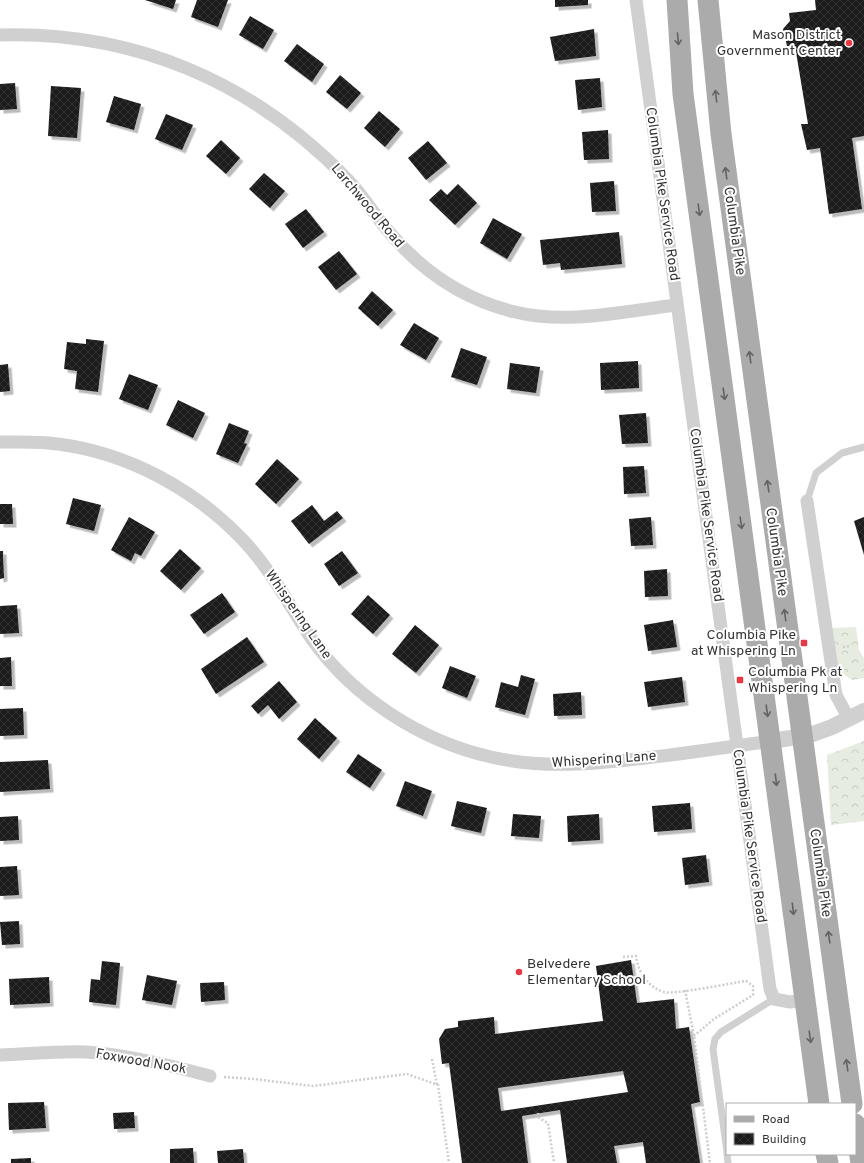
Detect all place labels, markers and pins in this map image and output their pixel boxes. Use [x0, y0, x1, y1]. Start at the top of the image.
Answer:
place label: Mason District Government Center [717, 27, 842, 60]
marker: Mason District Government Center [844, 38, 854, 48]
place label: Columbia Pike at Whispering Ln [691, 627, 796, 660]
marker: Columbia Pike at Whispering Ln [799, 638, 809, 648]
place label: Columbia Pk at Whispering Ln [748, 664, 843, 697]
marker: Columbia Pk at Whispering Ln [735, 675, 745, 685]
place label: Belvedere Elementary School [527, 956, 646, 989]
marker: Belvedere Elementary School [514, 967, 524, 977]

